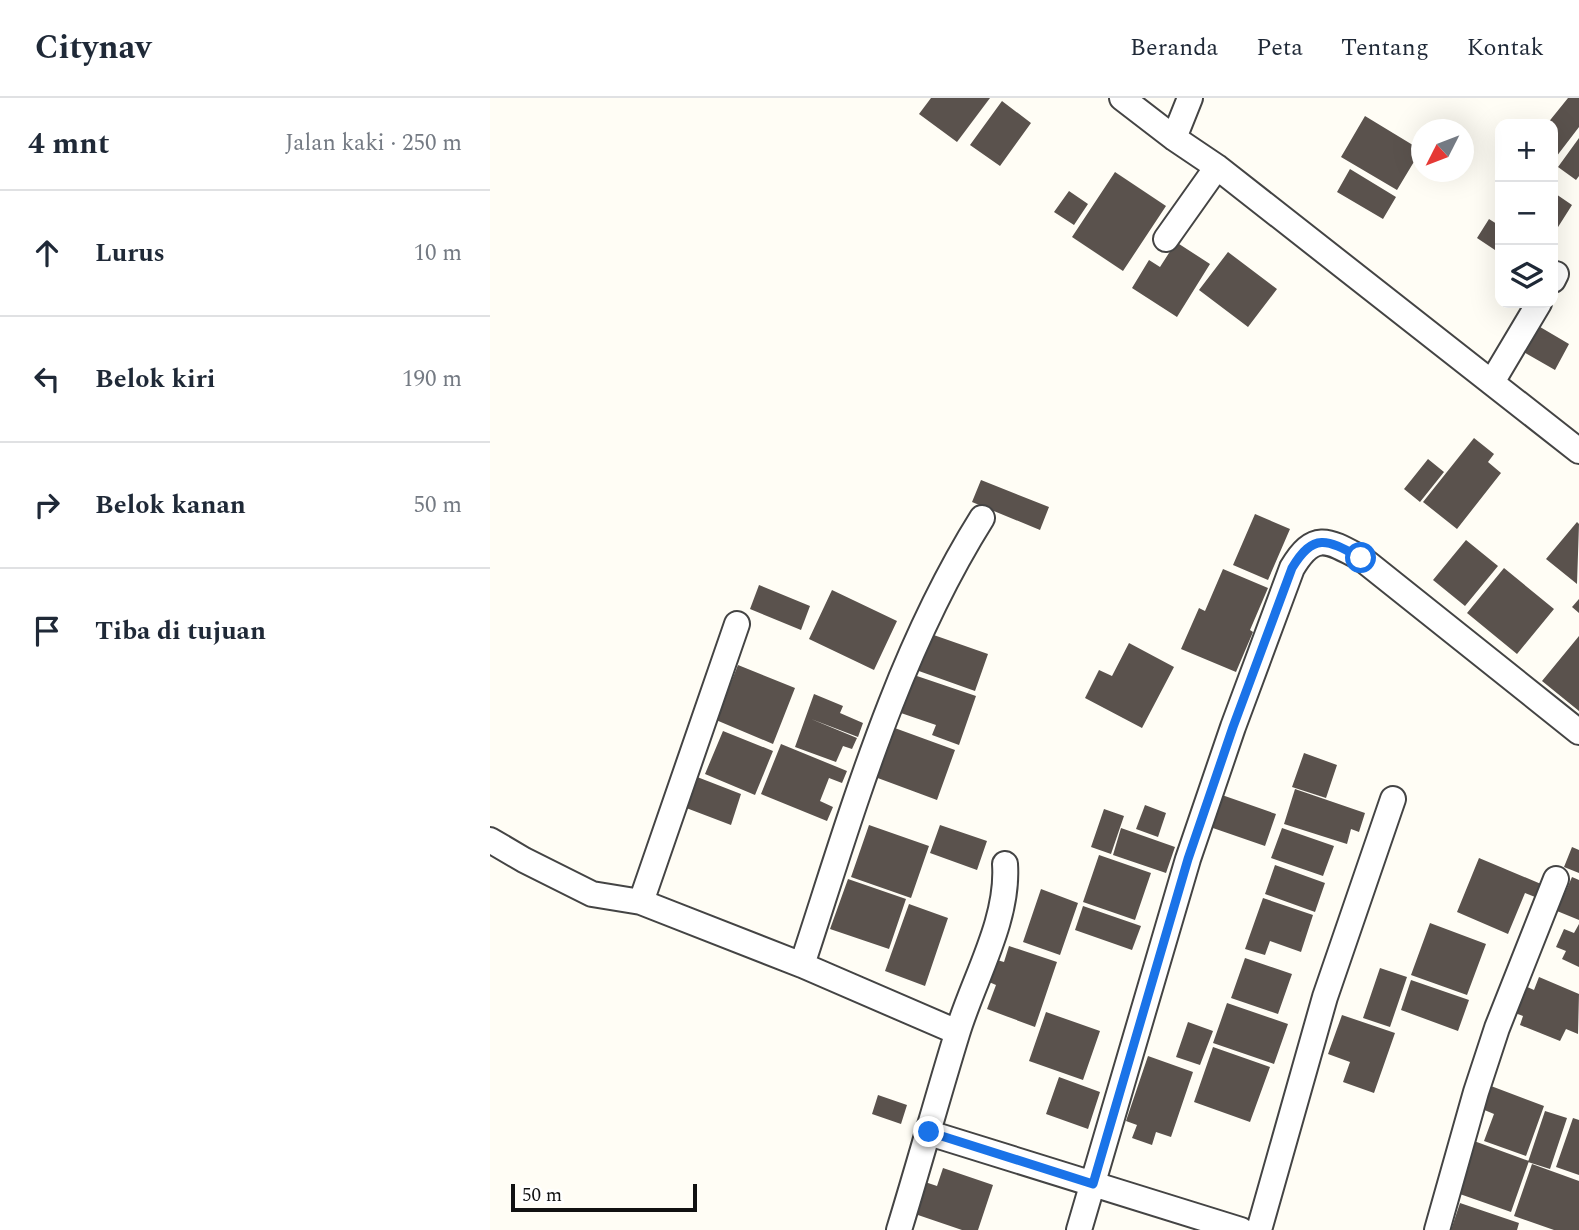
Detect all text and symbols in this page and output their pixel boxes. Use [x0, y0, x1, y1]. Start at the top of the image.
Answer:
text: Citynav [35, 23, 151, 73]
text: Beranda [1130, 30, 1218, 66]
text: Peta [1256, 30, 1303, 66]
text: Tentang [1341, 30, 1429, 66]
text: Kontak [1467, 30, 1544, 66]
north arrow [1411, 119, 1474, 182]
map controls [1495, 119, 1558, 308]
button: + [1495, 119, 1558, 182]
text: 4 mnt [28, 121, 109, 167]
text: Jalan kaki · 250 m [285, 126, 462, 161]
button: − [1495, 182, 1558, 245]
text: Lurus [95, 233, 165, 273]
icon: ahead [28, 234, 66, 272]
text: 10 m [413, 236, 462, 271]
button: layers [1495, 245, 1558, 308]
text: Belok kiri [95, 359, 215, 399]
icon: left [28, 360, 66, 398]
text: 190 m [402, 362, 462, 397]
text: Belok kanan [95, 485, 246, 525]
icon: right [28, 486, 66, 524]
text: 50 m [413, 488, 462, 523]
route start [1345, 542, 1376, 573]
text: Tiba di tujuan [95, 611, 266, 651]
icon: arrive [28, 612, 66, 650]
route end [913, 1116, 944, 1147]
scale bar [511, 1181, 696, 1213]
text: 50 m [522, 1181, 562, 1210]

